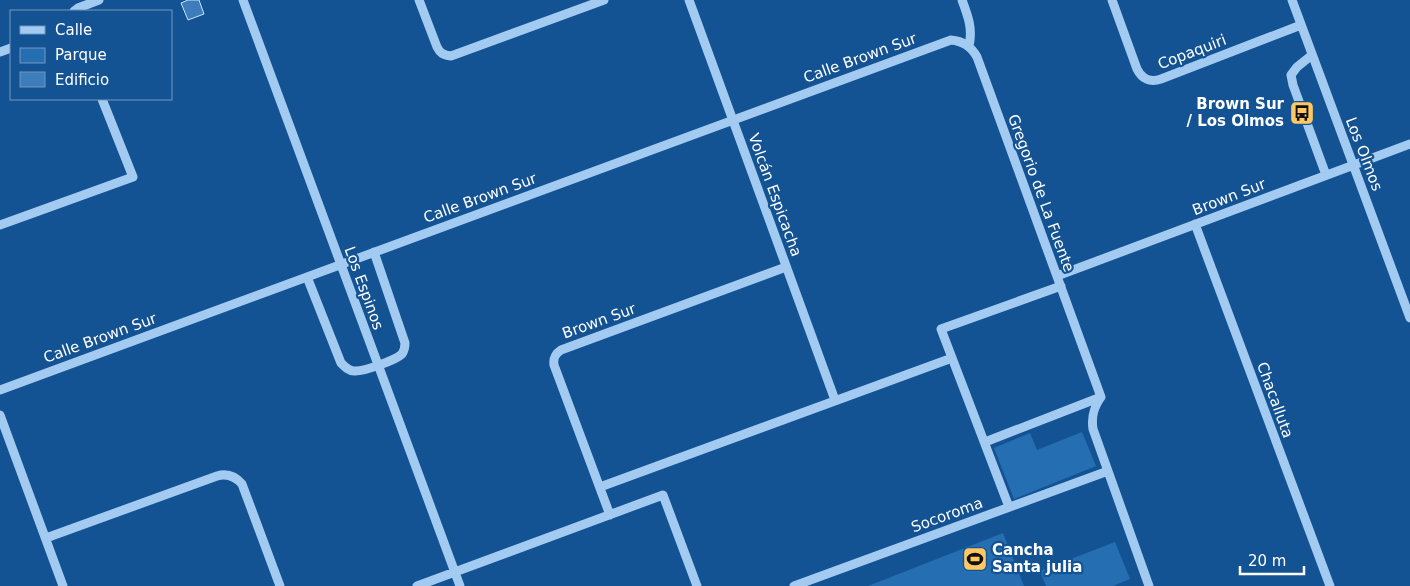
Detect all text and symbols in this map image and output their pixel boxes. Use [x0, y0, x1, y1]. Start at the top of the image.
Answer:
legend [10, 10, 172, 100]
text: Calle [55, 21, 92, 39]
street label: Calle Brown Sur [801, 29, 920, 87]
street label: Copaquiri [1155, 31, 1229, 73]
text: Parque [55, 46, 107, 64]
text: Edificio [55, 71, 109, 89]
place label: Brown Sur / Los Olmos [1187, 95, 1285, 130]
bus stop icon: Brown Sur / Los Olmos [1289, 100, 1315, 126]
street label: Gregorio de La Fuente [1004, 112, 1078, 274]
street label: Los Olmos [1342, 115, 1386, 194]
street label: Volcán Espicacha [744, 131, 806, 259]
street label: Calle Brown Sur [421, 169, 540, 227]
street label: Brown Sur [1190, 174, 1269, 219]
street label: Los Espinos [341, 244, 387, 332]
street label: Brown Sur [560, 299, 639, 343]
street label: Calle Brown Sur [41, 309, 160, 367]
street label: Chacalluta [1253, 360, 1297, 440]
street label: Socoroma [909, 494, 985, 536]
place label: Cancha Santa julia [992, 541, 1082, 576]
scale bar [1240, 544, 1304, 576]
sports icon: Cancha Santa julia [962, 546, 988, 572]
text: 20 m [1248, 552, 1286, 570]

